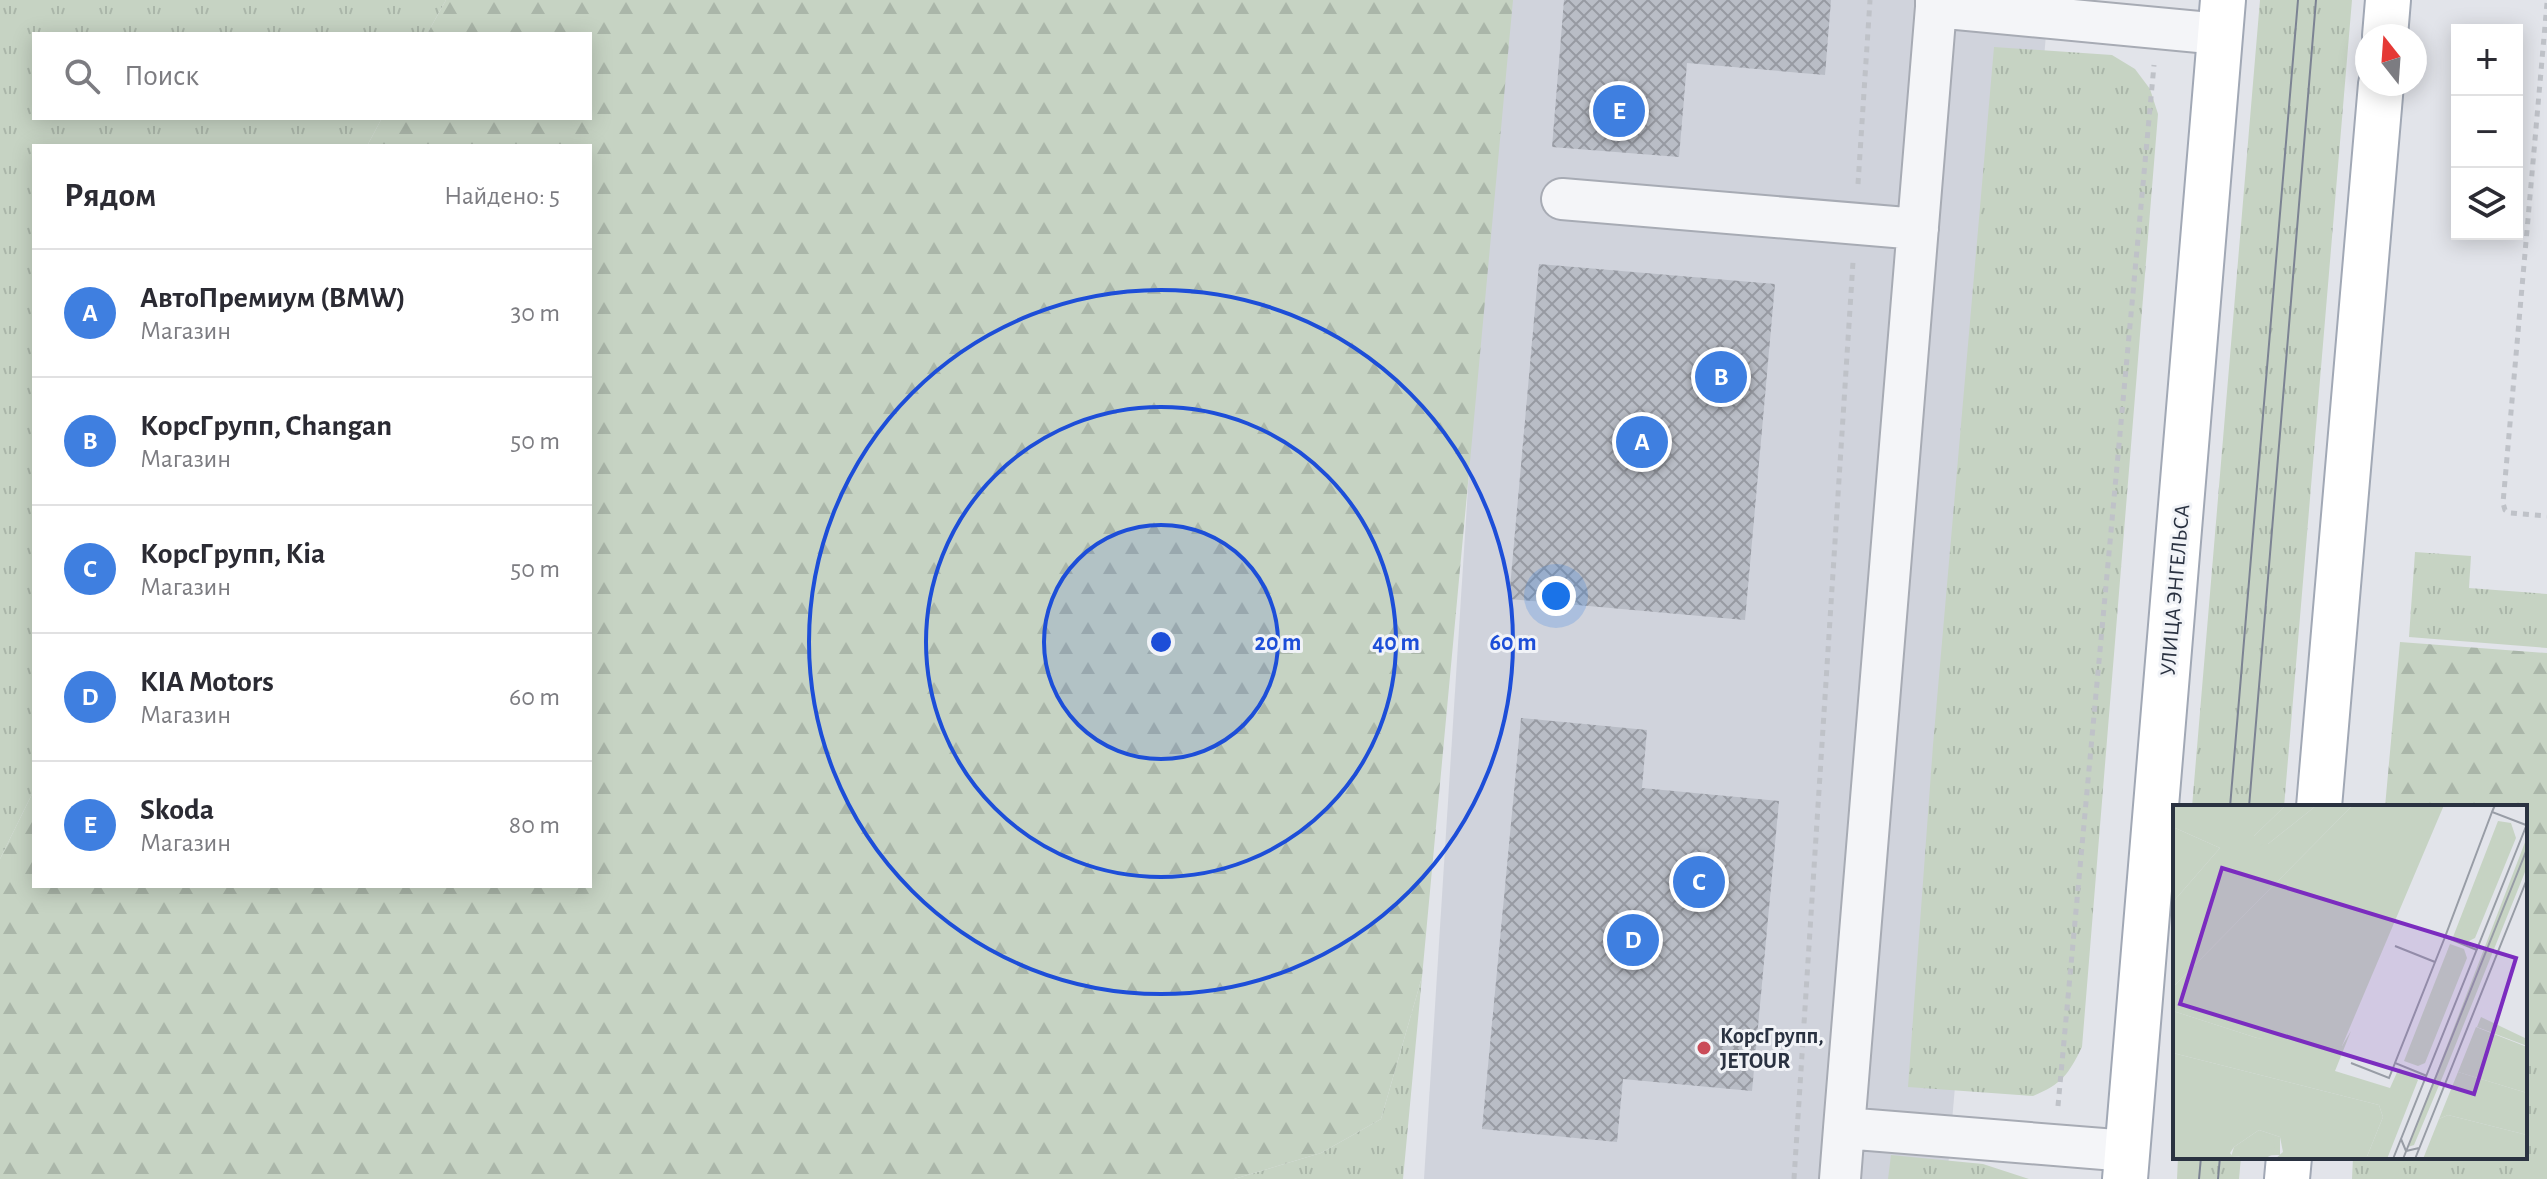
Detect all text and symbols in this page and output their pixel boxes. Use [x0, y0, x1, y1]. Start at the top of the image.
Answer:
north arrow [2355, 24, 2427, 96]
map controls [2451, 24, 2523, 240]
button: + [2451, 24, 2523, 96]
search box [32, 32, 592, 120]
icon: search [60, 54, 104, 98]
text: Поиск [124, 61, 199, 91]
pin: E [1593, 81, 1645, 141]
button: − [2451, 96, 2523, 168]
button: layers [2451, 168, 2523, 240]
text: Рядом [64, 179, 156, 213]
text: Найдено: 5 [444, 183, 560, 209]
text: АвтоПремиум (BMW) [140, 283, 406, 313]
text: A [82, 300, 98, 326]
text: 30 m [510, 300, 560, 326]
text: Магазин [140, 318, 231, 344]
pin: B [1695, 347, 1747, 407]
text: КорсГрупп, Changan [140, 411, 392, 441]
pin: A [1616, 412, 1668, 472]
text: B [82, 428, 98, 454]
text: 50 m [510, 428, 560, 454]
text: Магазин [140, 446, 231, 472]
street label: УЛИЦА ЭНГЕЛЬСА [2157, 503, 2193, 677]
text: КорсГрупп, Kia [140, 539, 325, 569]
text: C [83, 556, 97, 582]
text: 50 m [510, 556, 560, 582]
text: Магазин [140, 574, 231, 600]
your location [1536, 576, 1576, 616]
centre of rings [1147, 628, 1175, 656]
text: 20 m [1255, 631, 1301, 655]
text: 40 m [1372, 631, 1420, 655]
text: 60 m [1489, 631, 1537, 655]
text: KIA Motors [140, 667, 274, 697]
text: D [81, 684, 99, 710]
text: 60 m [509, 684, 560, 710]
text: Магазин [140, 702, 231, 728]
text: Skoda [140, 795, 214, 825]
inset map [2173, 805, 2527, 1159]
text: E [83, 812, 97, 838]
text: 80 m [509, 812, 560, 838]
text: Магазин [140, 830, 231, 856]
pin: C [1673, 852, 1725, 912]
pin: D [1607, 910, 1659, 970]
place label: КорсГрупп, JETOUR [1720, 1025, 1823, 1072]
marker: КорсГрупп, JETOUR [1695, 1039, 1713, 1057]

